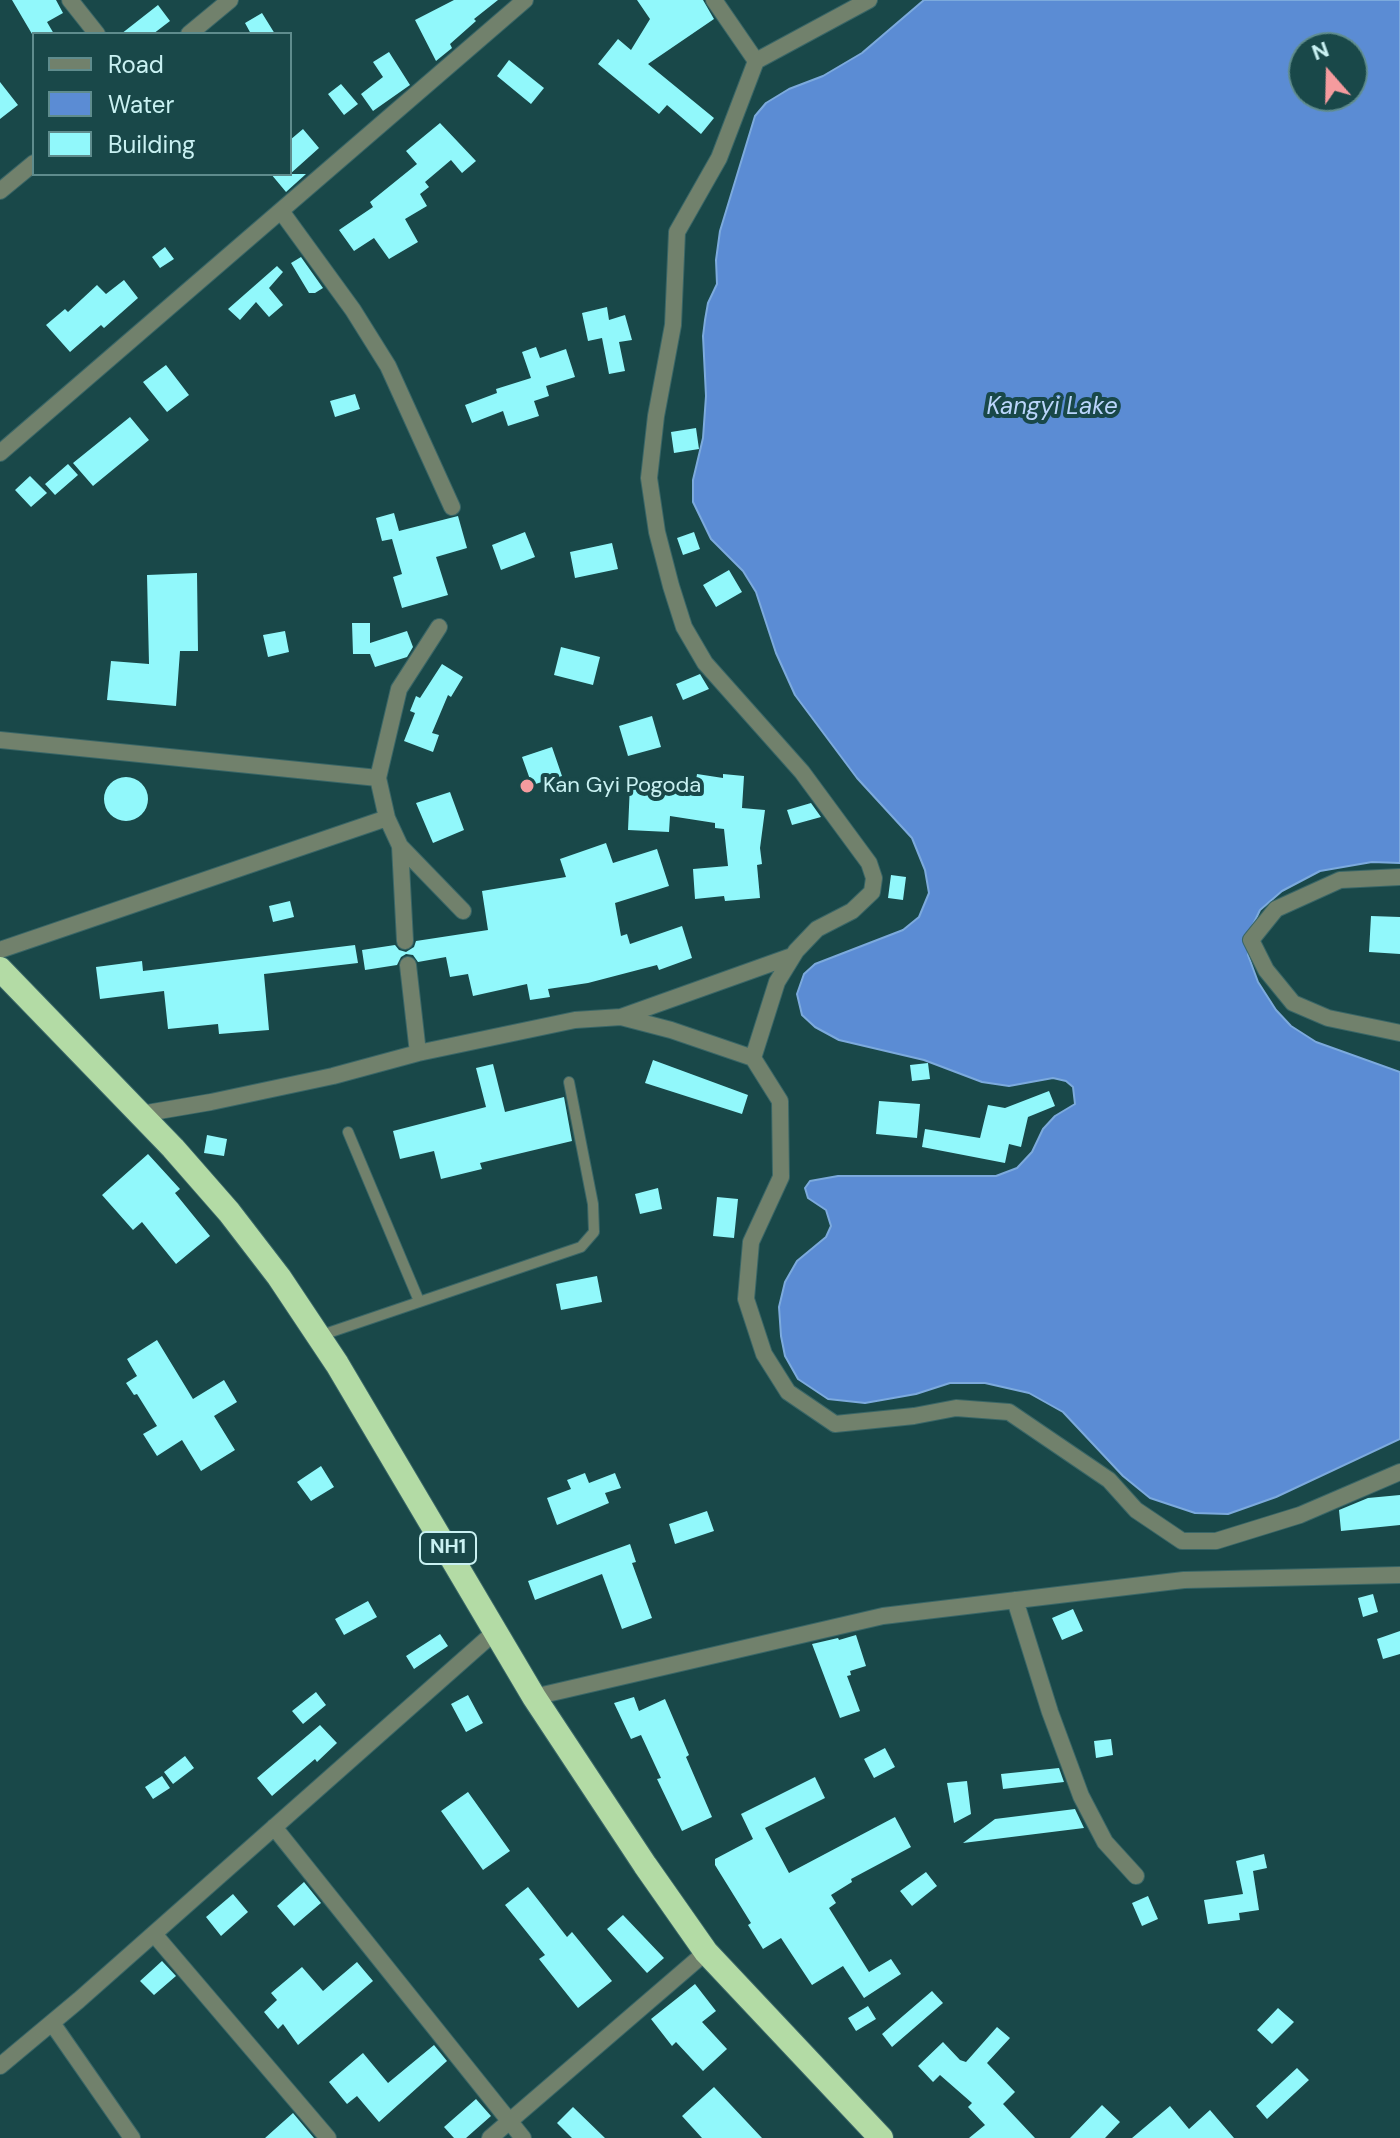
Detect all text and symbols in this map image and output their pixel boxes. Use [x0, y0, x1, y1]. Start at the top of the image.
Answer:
legend [32, 32, 292, 176]
north arrow [1288, 32, 1368, 112]
text: N [1308, 34, 1333, 67]
text: Road [108, 49, 164, 80]
text: Water [108, 89, 174, 120]
text: Building [108, 129, 195, 160]
water label: Kangyi Lake [986, 394, 1118, 422]
place label: Kan Gyi Pogoda [543, 773, 701, 799]
marker: Kan Gyi Pogoda [518, 777, 536, 795]
road number: NH1 [420, 1532, 476, 1564]

